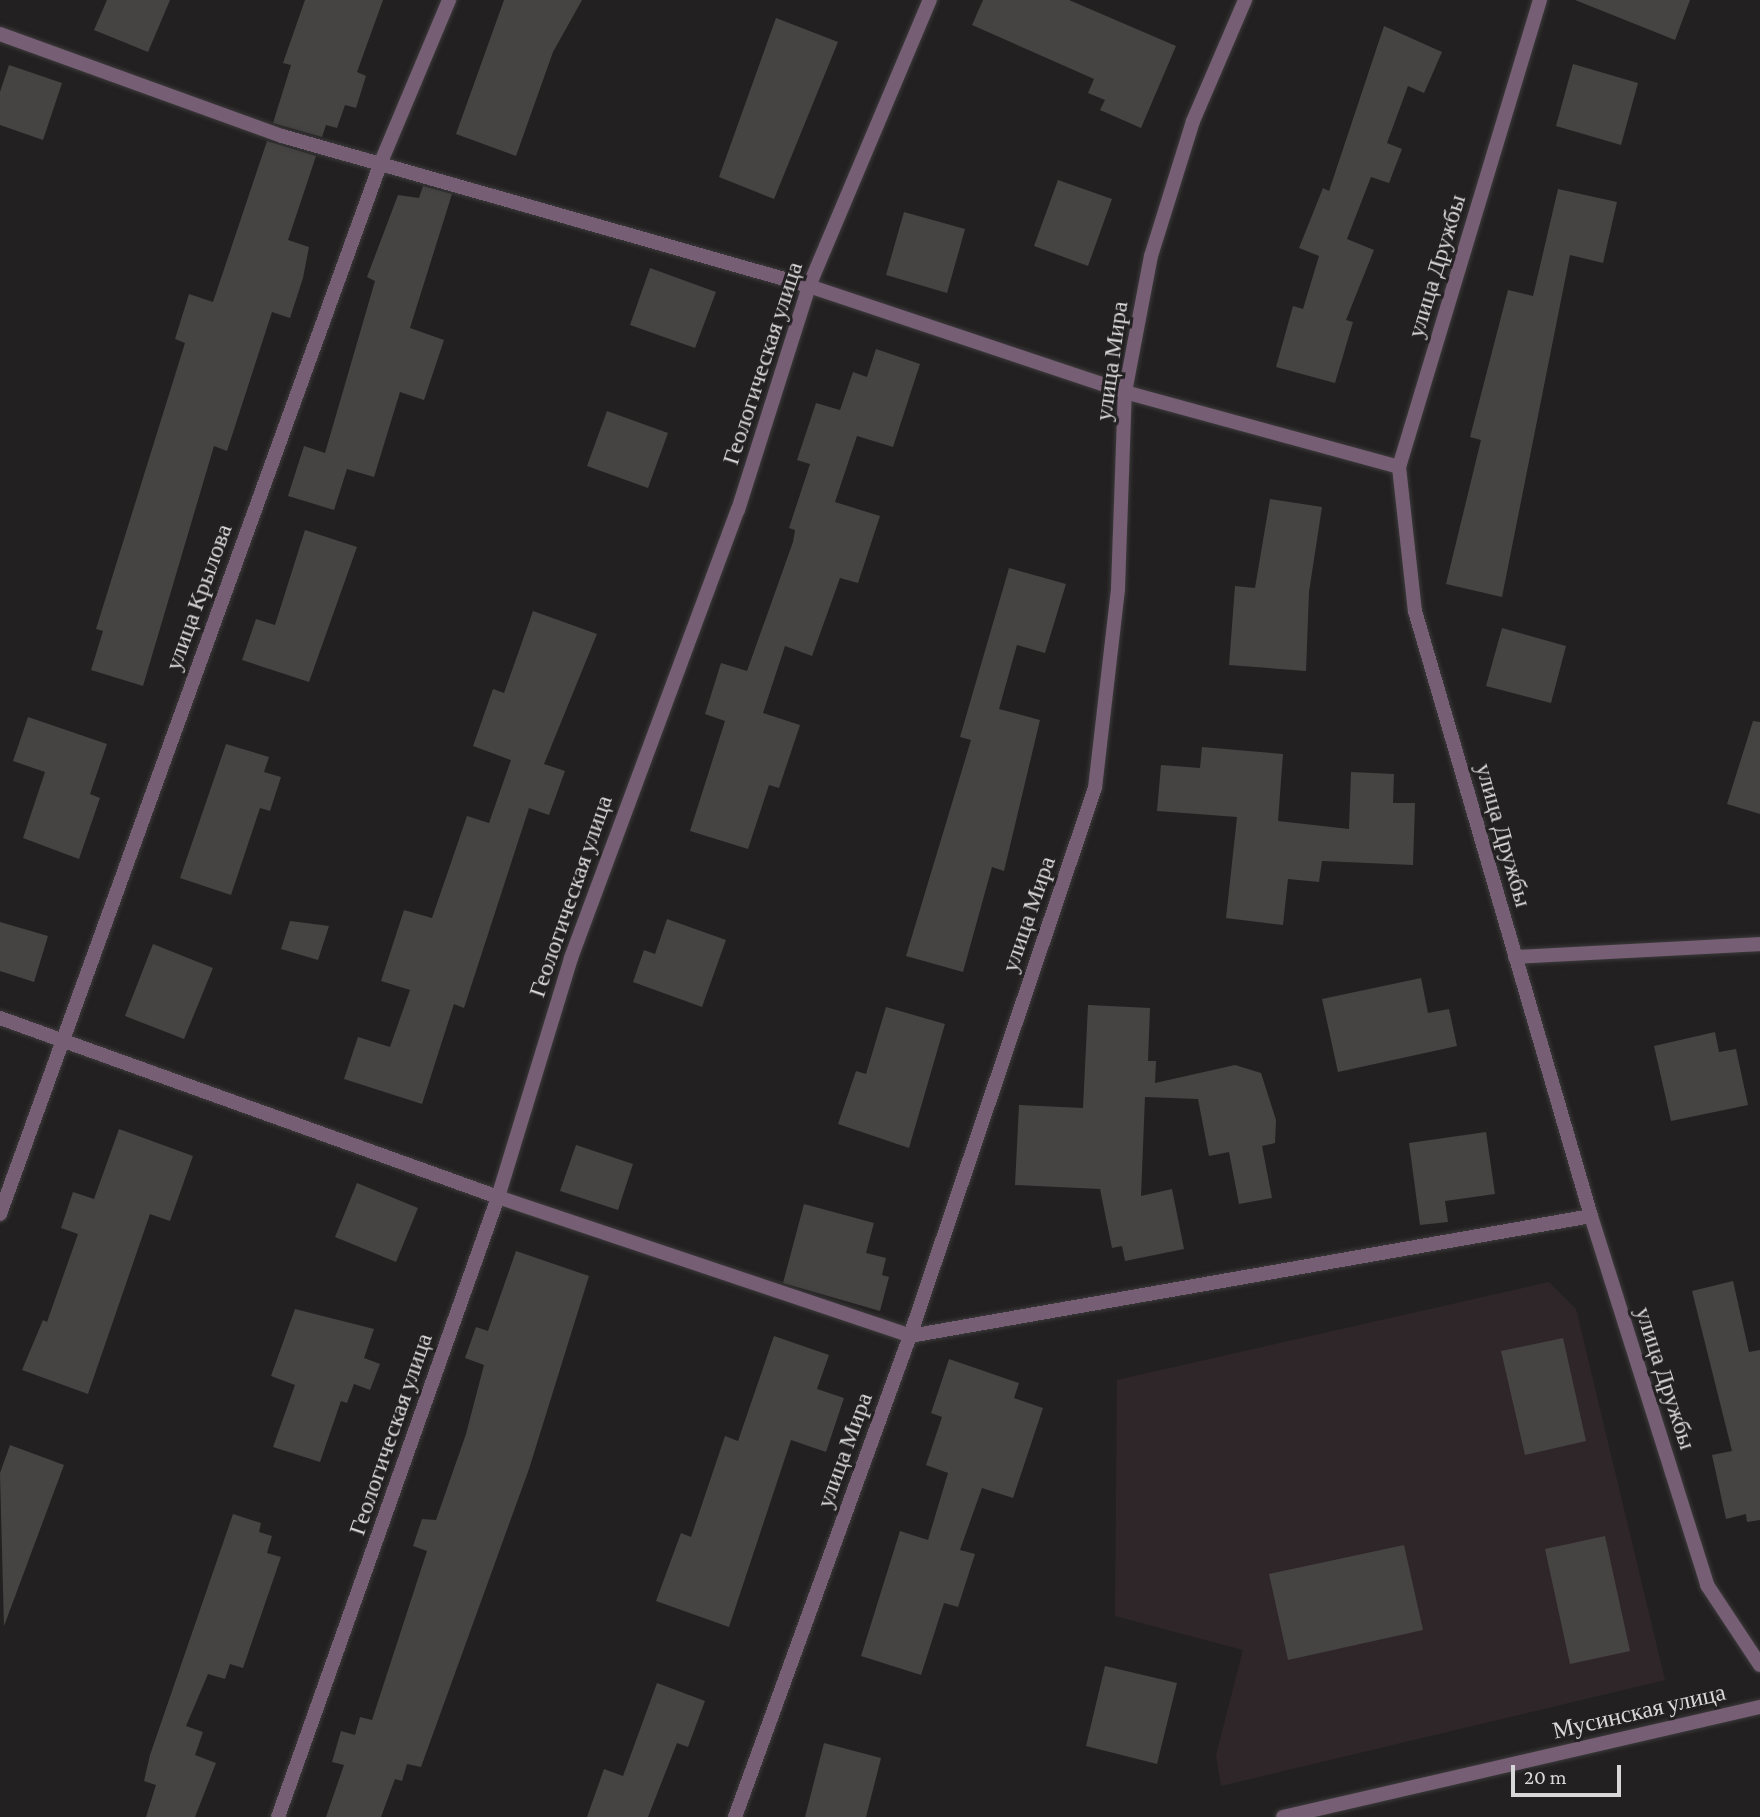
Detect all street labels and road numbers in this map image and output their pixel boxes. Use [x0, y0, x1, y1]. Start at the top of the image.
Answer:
street label: улица Дружбы [1401, 191, 1471, 341]
street label: Геологическая улица [716, 258, 808, 468]
street label: улица Мира [1088, 299, 1134, 423]
street label: улица Крылова [158, 520, 238, 674]
street label: улица Дружбы [1470, 760, 1538, 910]
street label: Геологическая улица [522, 791, 618, 1001]
street label: улица Мира [995, 852, 1061, 976]
street label: улица Дружбы [1629, 1303, 1703, 1453]
street label: Геологическая улица [342, 1329, 438, 1539]
street label: улица Мира [810, 1388, 878, 1512]
street label: Мусинская улица [1550, 1677, 1728, 1745]

